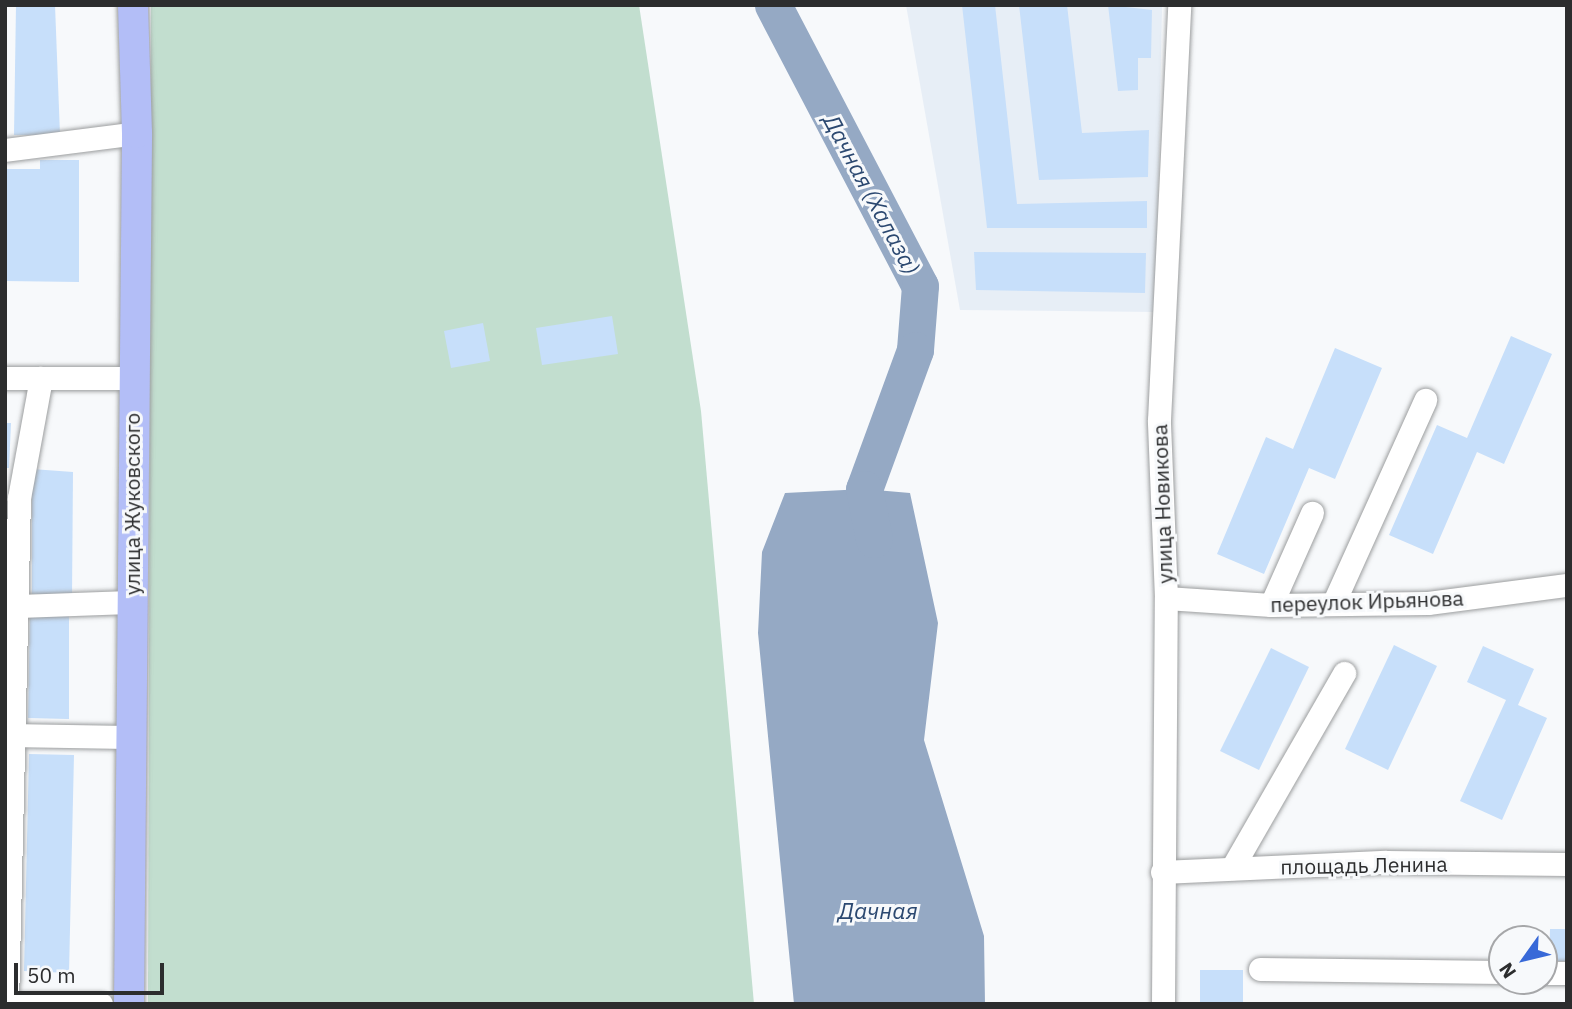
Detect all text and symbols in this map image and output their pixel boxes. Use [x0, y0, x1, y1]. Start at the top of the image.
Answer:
water label: Дачная (Халаза) [818, 109, 926, 279]
street label: улица Жуковского [119, 413, 145, 595]
street label: улица Новикова [1147, 424, 1177, 584]
street label: переулок Ирьянова [1270, 585, 1464, 617]
street label: площадь Ленина [1280, 851, 1448, 879]
water label: Дачная [838, 896, 918, 924]
north arrow [1488, 925, 1558, 995]
scale bar [18, 950, 168, 994]
text: N [1493, 958, 1521, 983]
text: 50 m [27, 961, 76, 989]

